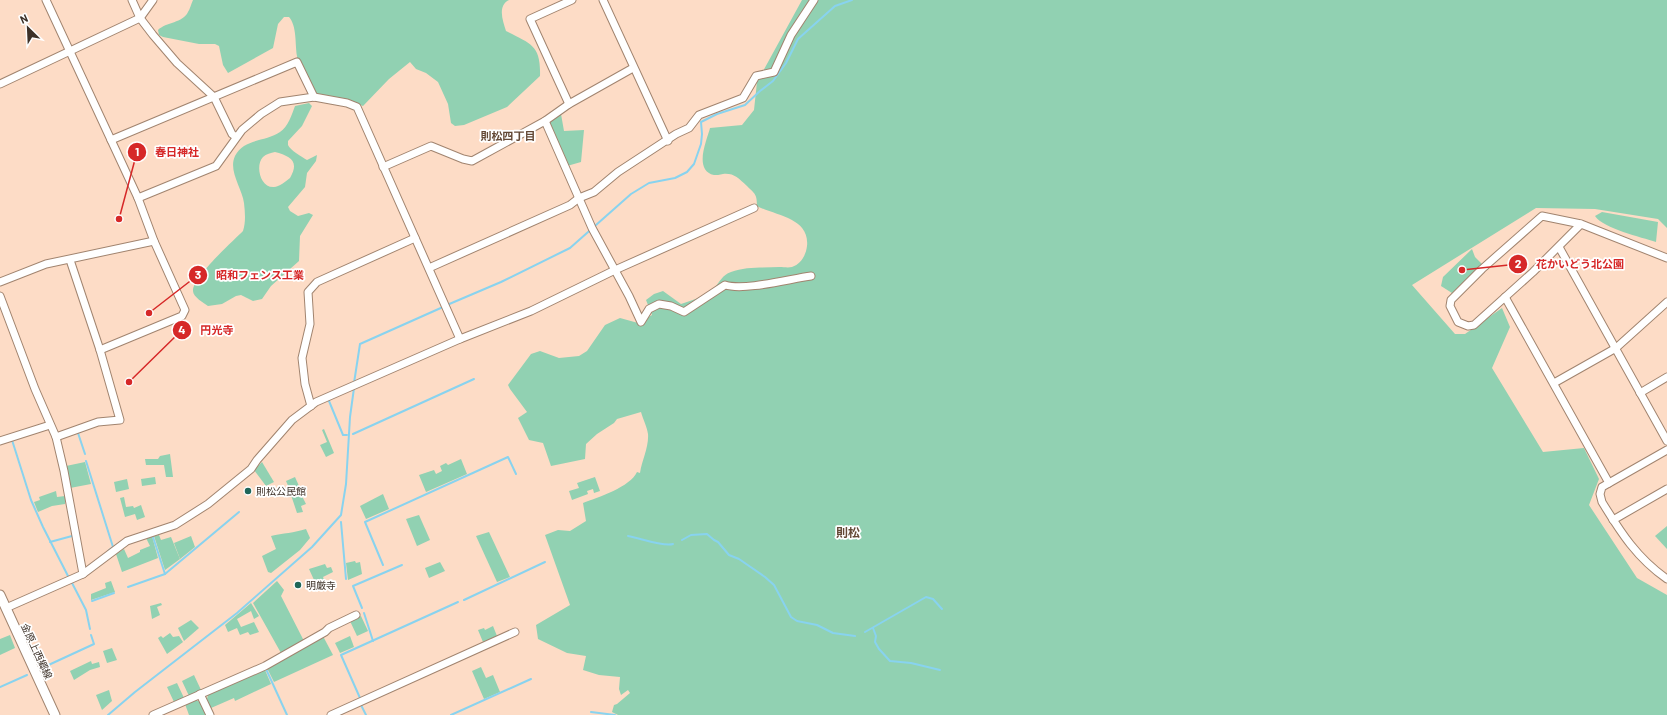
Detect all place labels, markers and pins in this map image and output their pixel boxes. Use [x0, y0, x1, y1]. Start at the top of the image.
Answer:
callout: 春日神社 [127, 141, 207, 164]
callout: 花かいどう北公園 [1508, 252, 1632, 275]
callout: 昭和フェンス工業 [188, 264, 312, 287]
callout: 円光寺 [172, 319, 241, 342]
place label: 則松公民館 [256, 485, 306, 497]
marker: 則松公民館 [243, 486, 253, 496]
place label: 明厳寺 [306, 579, 336, 591]
marker: 明厳寺 [293, 580, 303, 590]

